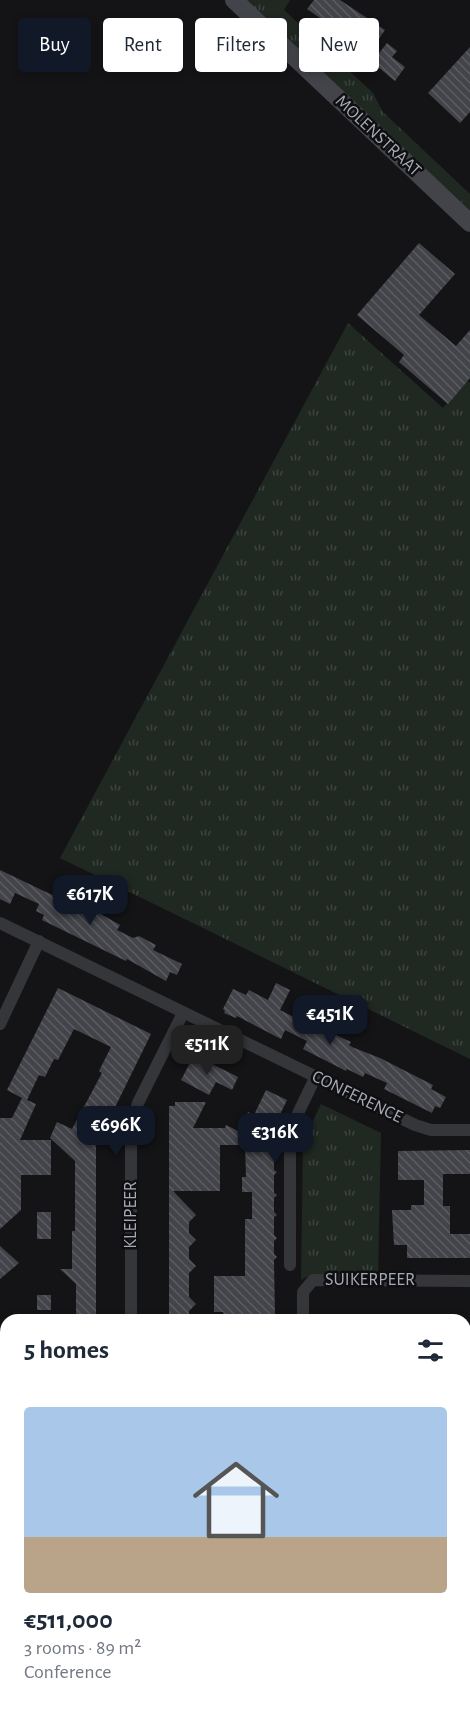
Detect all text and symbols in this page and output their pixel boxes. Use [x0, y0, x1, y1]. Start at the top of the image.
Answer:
chip: Buy [18, 18, 91, 72]
chip: Rent [103, 18, 183, 72]
chip: Filters [195, 18, 287, 72]
chip: New [299, 18, 379, 72]
street label: MOLENSTRAAT [332, 92, 424, 180]
pin: €617K [48, 875, 132, 926]
text: €617K [67, 884, 113, 904]
pin: €451K [288, 995, 372, 1046]
text: €451K [307, 1004, 353, 1024]
pin: €511K [165, 1025, 249, 1076]
text: €511K [185, 1034, 229, 1054]
street label: CONFERENCE [309, 1067, 405, 1127]
pin: €696K [74, 1106, 158, 1157]
pin: €316K [233, 1113, 317, 1164]
text: €696K [91, 1115, 141, 1135]
text: €316K [252, 1122, 298, 1142]
street label: KLEIPEER [122, 1181, 140, 1249]
street label: SUIKERPEER [325, 1271, 415, 1289]
icon: filters [414, 1334, 447, 1367]
text: 5 homes [24, 1337, 109, 1363]
icon: home [182, 1446, 290, 1554]
text: €511,000 [24, 1607, 113, 1633]
text: 3 rooms · 89 m² [24, 1638, 141, 1658]
text: Conference [24, 1662, 112, 1682]

